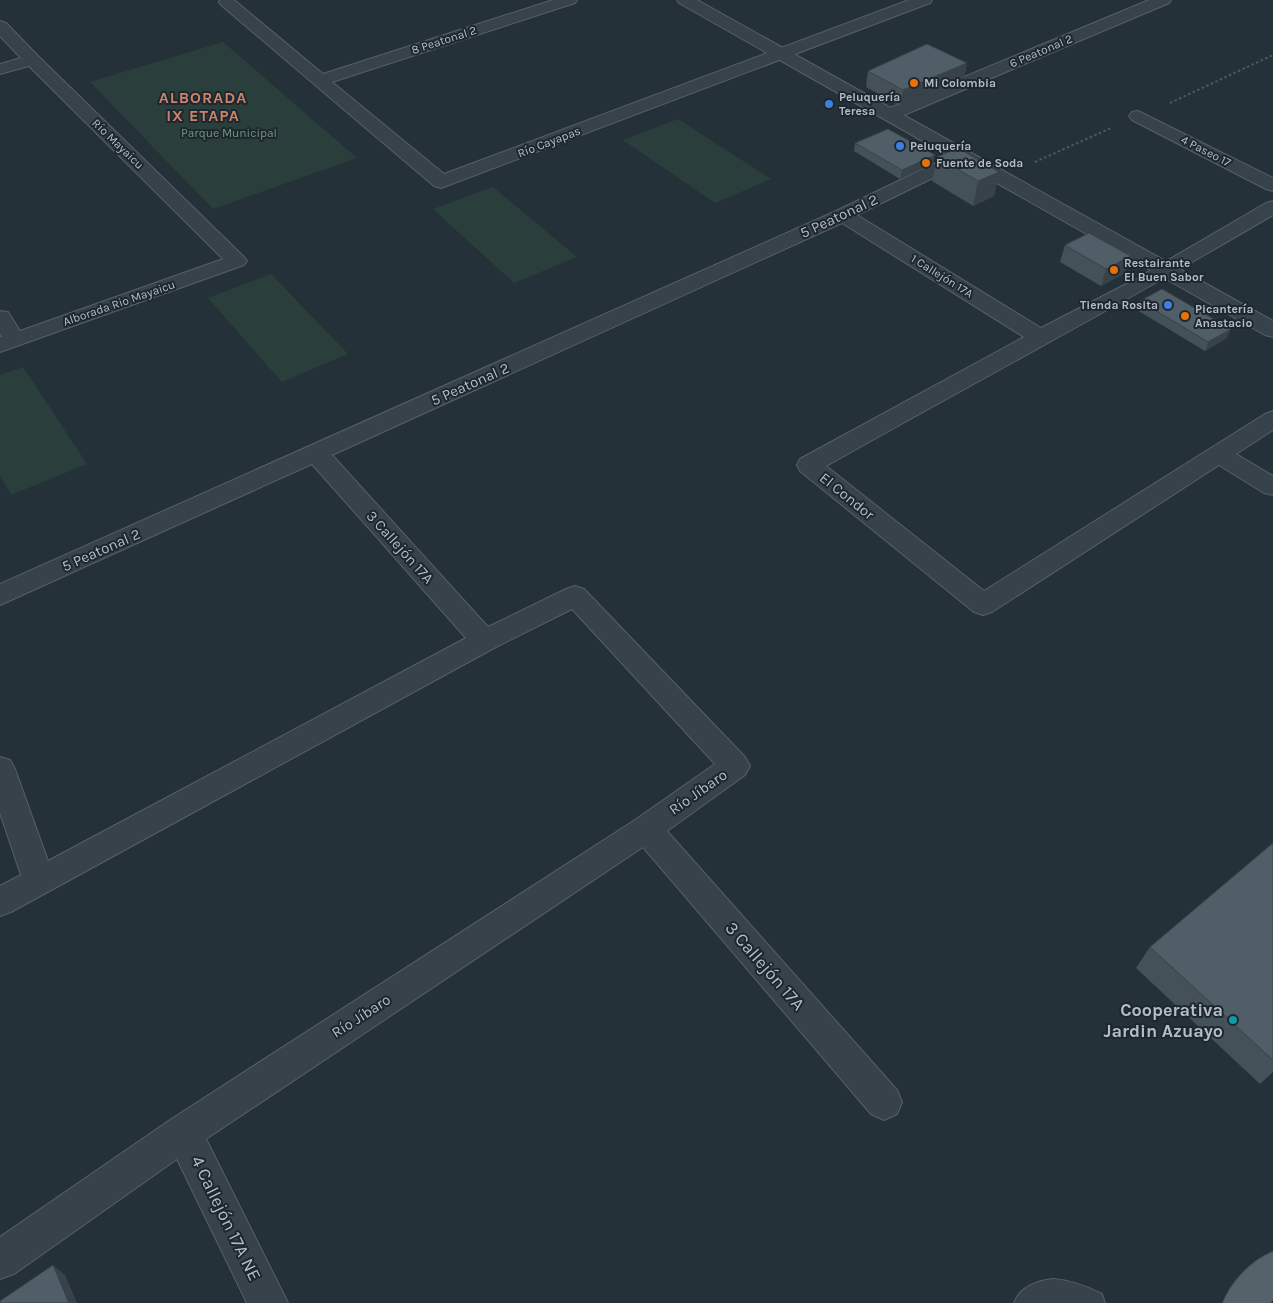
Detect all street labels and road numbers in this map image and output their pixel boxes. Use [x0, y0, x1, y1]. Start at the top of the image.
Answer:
street label: 8 Peatonal 2 [410, 23, 478, 57]
street label: 6 Peatonal 2 [1007, 31, 1075, 71]
street label: Río Mayaicu [89, 116, 147, 172]
street label: Río Cayapas [515, 124, 583, 160]
street label: 4 Paseo 17 [1179, 132, 1234, 170]
street label: 5 Peatonal 2 [797, 190, 881, 242]
street label: 1 Callejón 17A [908, 251, 976, 301]
street label: Alborada Rio Mayaicu [61, 277, 177, 329]
street label: 5 Peatonal 2 [428, 359, 512, 409]
street label: El Condor [816, 469, 878, 524]
street label: 3 Callejón 17A [362, 507, 438, 588]
street label: 5 Peatonal 2 [59, 525, 143, 575]
street label: Río Jíbaro [666, 765, 730, 819]
street label: 3 Callejón 17A [720, 917, 810, 1015]
street label: Río Jíbaro [328, 990, 394, 1042]
street label: 4 Callejón 17A NE [186, 1152, 266, 1284]

